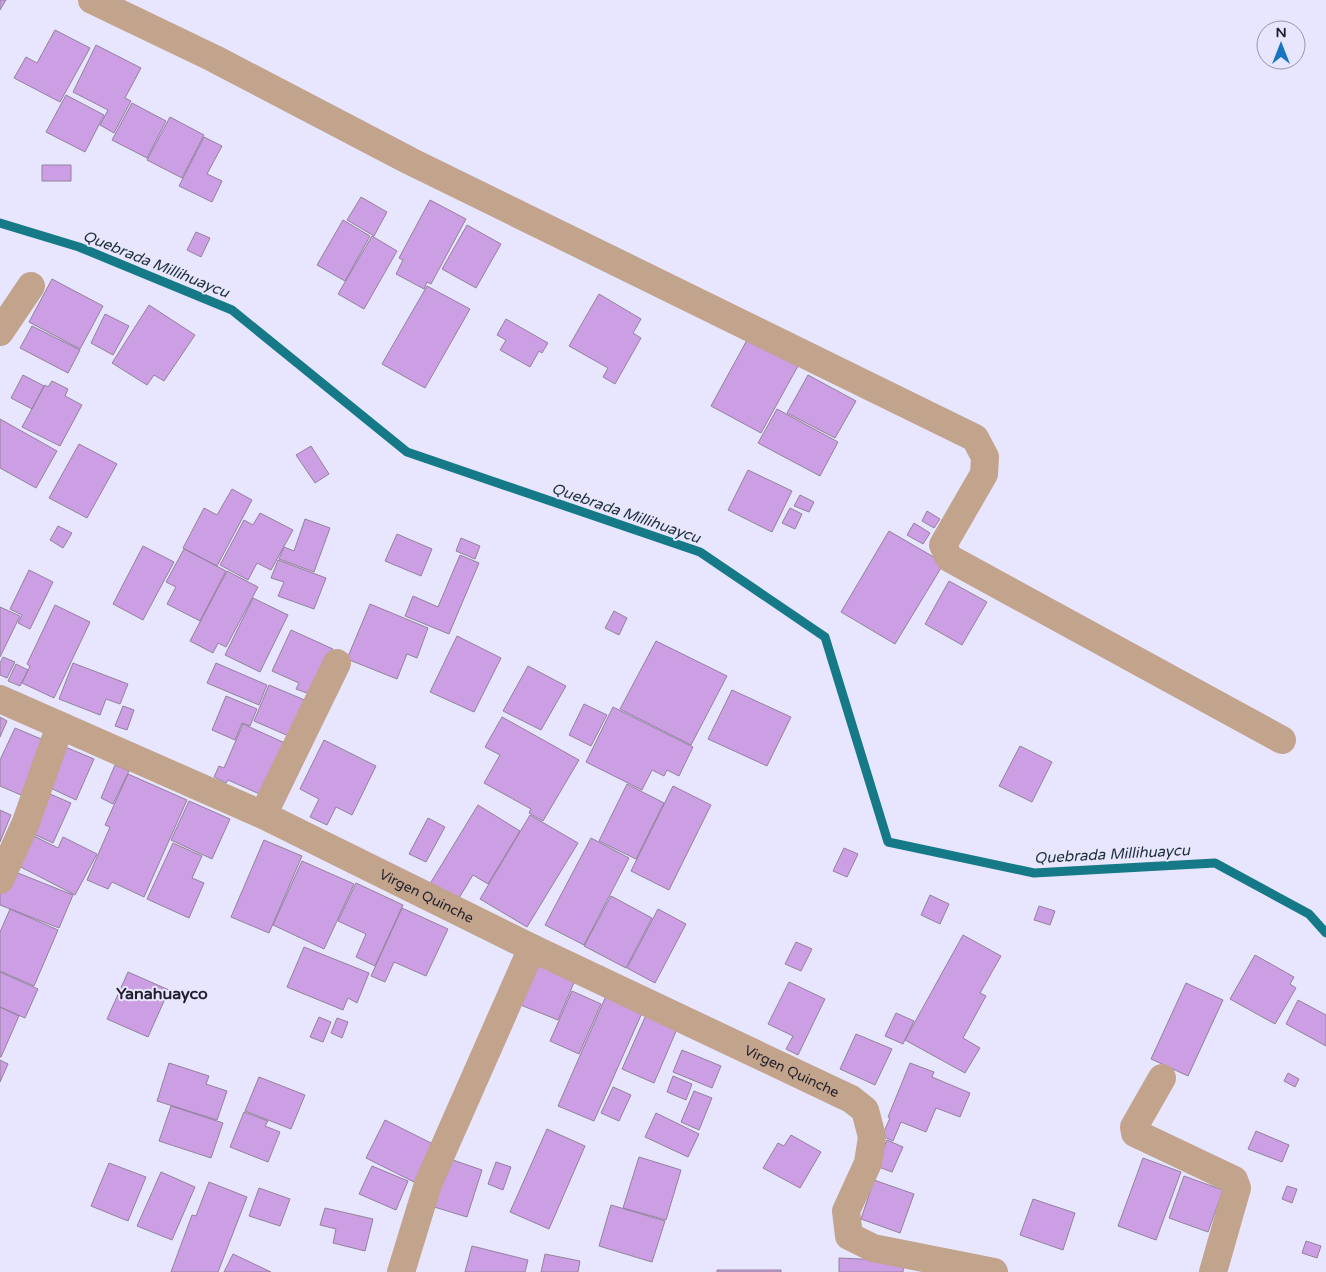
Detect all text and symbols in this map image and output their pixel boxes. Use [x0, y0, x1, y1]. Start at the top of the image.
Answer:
north arrow [1256, 20, 1306, 70]
text: N [1275, 24, 1287, 41]
water label: Quebrada Millihuaycu [80, 226, 232, 302]
water label: Quebrada Millihuaycu [549, 479, 703, 547]
water label: Quebrada Millihuaycu [1034, 841, 1191, 867]
street label: Virgen Quinche [377, 866, 476, 927]
district label: Yanahuayco [116, 984, 208, 1004]
street label: Virgen Quinche [741, 1042, 842, 1101]

